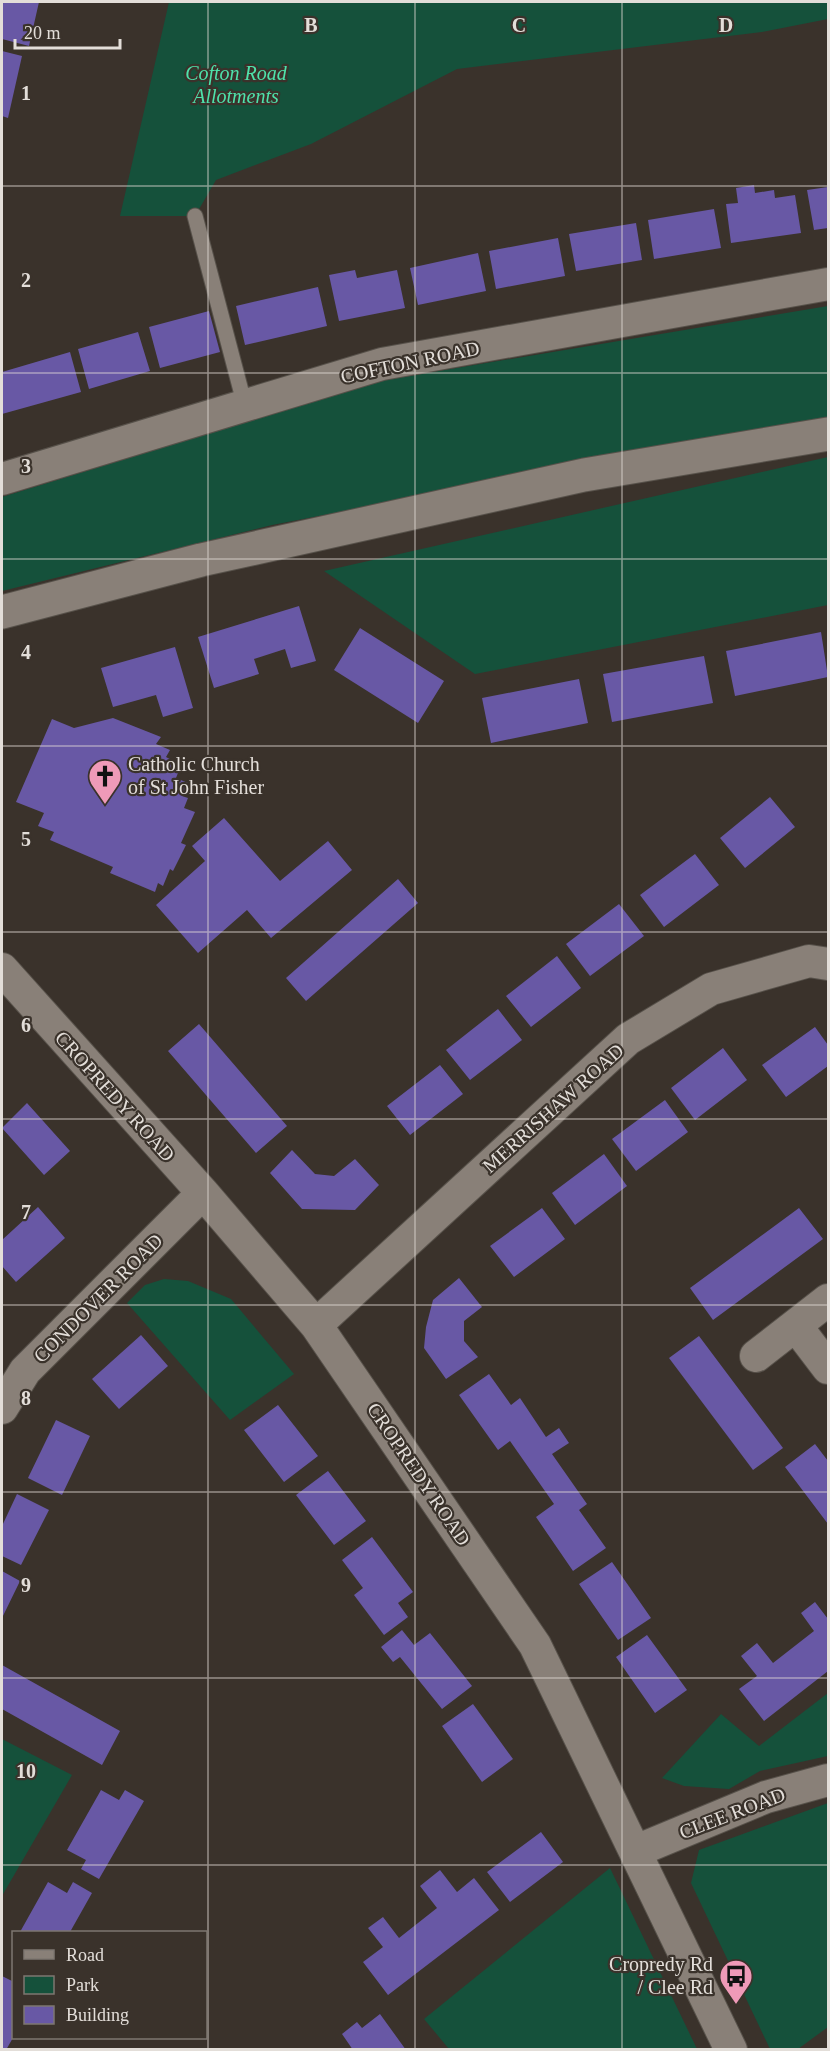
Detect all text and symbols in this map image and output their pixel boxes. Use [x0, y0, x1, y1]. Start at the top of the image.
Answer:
scale bar [15, 12, 120, 50]
text: B [304, 14, 318, 36]
text: C [512, 14, 526, 36]
text: D [719, 14, 733, 36]
text: 20 m [24, 23, 61, 43]
park label: Cofton Road Allotments [185, 62, 288, 107]
text: 1 [21, 82, 31, 104]
text: 2 [21, 269, 31, 291]
street label: COFTON ROAD [339, 337, 481, 387]
text: 3 [21, 455, 31, 477]
text: 4 [21, 641, 31, 663]
place label: Catholic Church of St John Fisher [128, 753, 264, 798]
church icon: Catholic Church of St John Fisher [87, 758, 123, 805]
text: 5 [21, 828, 31, 850]
text: 6 [21, 1014, 31, 1036]
street label: CROPREDY ROAD [51, 1026, 179, 1166]
street label: MERRISHAW ROAD [478, 1039, 628, 1177]
text: 7 [21, 1201, 31, 1223]
street label: CONDOVER ROAD [29, 1229, 167, 1367]
text: 8 [21, 1387, 31, 1409]
street label: CROPREDY ROAD [363, 1398, 475, 1550]
text: 9 [21, 1574, 31, 1596]
text: 10 [16, 1760, 36, 1782]
street label: CLEE ROAD [676, 1783, 788, 1843]
legend [12, 1931, 207, 2039]
text: Road [66, 1945, 104, 1965]
place label: Cropredy Rd / Clee Rd [609, 1953, 713, 1998]
bus stop icon: Cropredy Rd / Clee Rd [718, 1958, 754, 2005]
text: Park [66, 1975, 99, 1995]
text: Building [66, 2005, 129, 2025]

